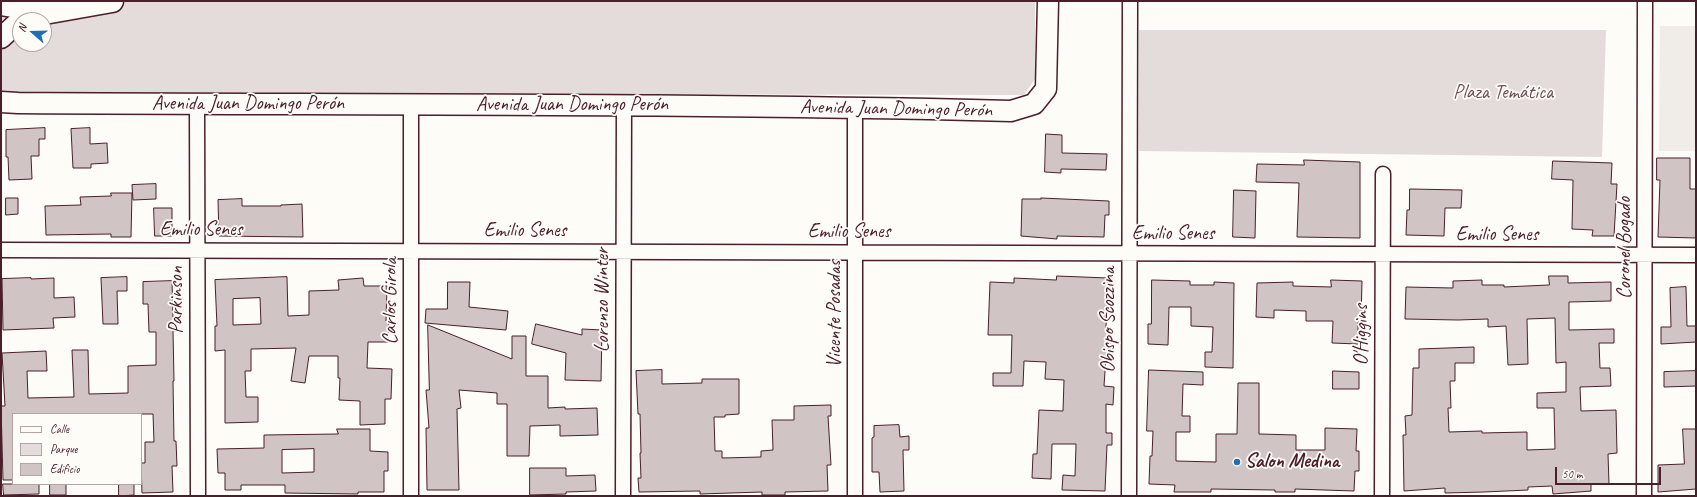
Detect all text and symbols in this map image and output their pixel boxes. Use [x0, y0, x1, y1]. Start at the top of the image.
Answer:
north arrow [12, 12, 52, 52]
text: N [14, 23, 29, 34]
park label: Plaza Temática [1453, 81, 1553, 105]
street label: Avenida Juan Domingo Perón [152, 92, 344, 116]
street label: Avenida Juan Domingo Perón [476, 93, 668, 117]
street label: Avenida Juan Domingo Perón [800, 95, 992, 123]
street label: Coronel Bogado [1613, 197, 1637, 299]
street label: Emilio Senes [160, 218, 242, 242]
street label: Emilio Senes [484, 219, 566, 243]
street label: Emilio Senes [808, 220, 890, 244]
street label: Emilio Senes [1132, 222, 1214, 246]
street label: Emilio Senes [1456, 223, 1538, 247]
street label: Lorenzo Winter [591, 248, 615, 352]
street label: Carlos Girola [379, 258, 403, 344]
street label: Vicente Posadas [823, 260, 847, 368]
street label: Parkinson [165, 266, 189, 334]
street label: Obispo Scozzina [1097, 267, 1121, 373]
street label: O'Higgins [1350, 304, 1374, 366]
legend [12, 413, 142, 485]
text: Calle [50, 421, 69, 437]
text: Parque [50, 441, 78, 457]
place label: Salon Medina [1245, 450, 1339, 474]
marker: Salon Medina [1232, 457, 1242, 467]
scale bar [1557, 459, 1663, 485]
text: Edificio [50, 461, 80, 477]
text: 50 m [1562, 466, 1582, 482]

